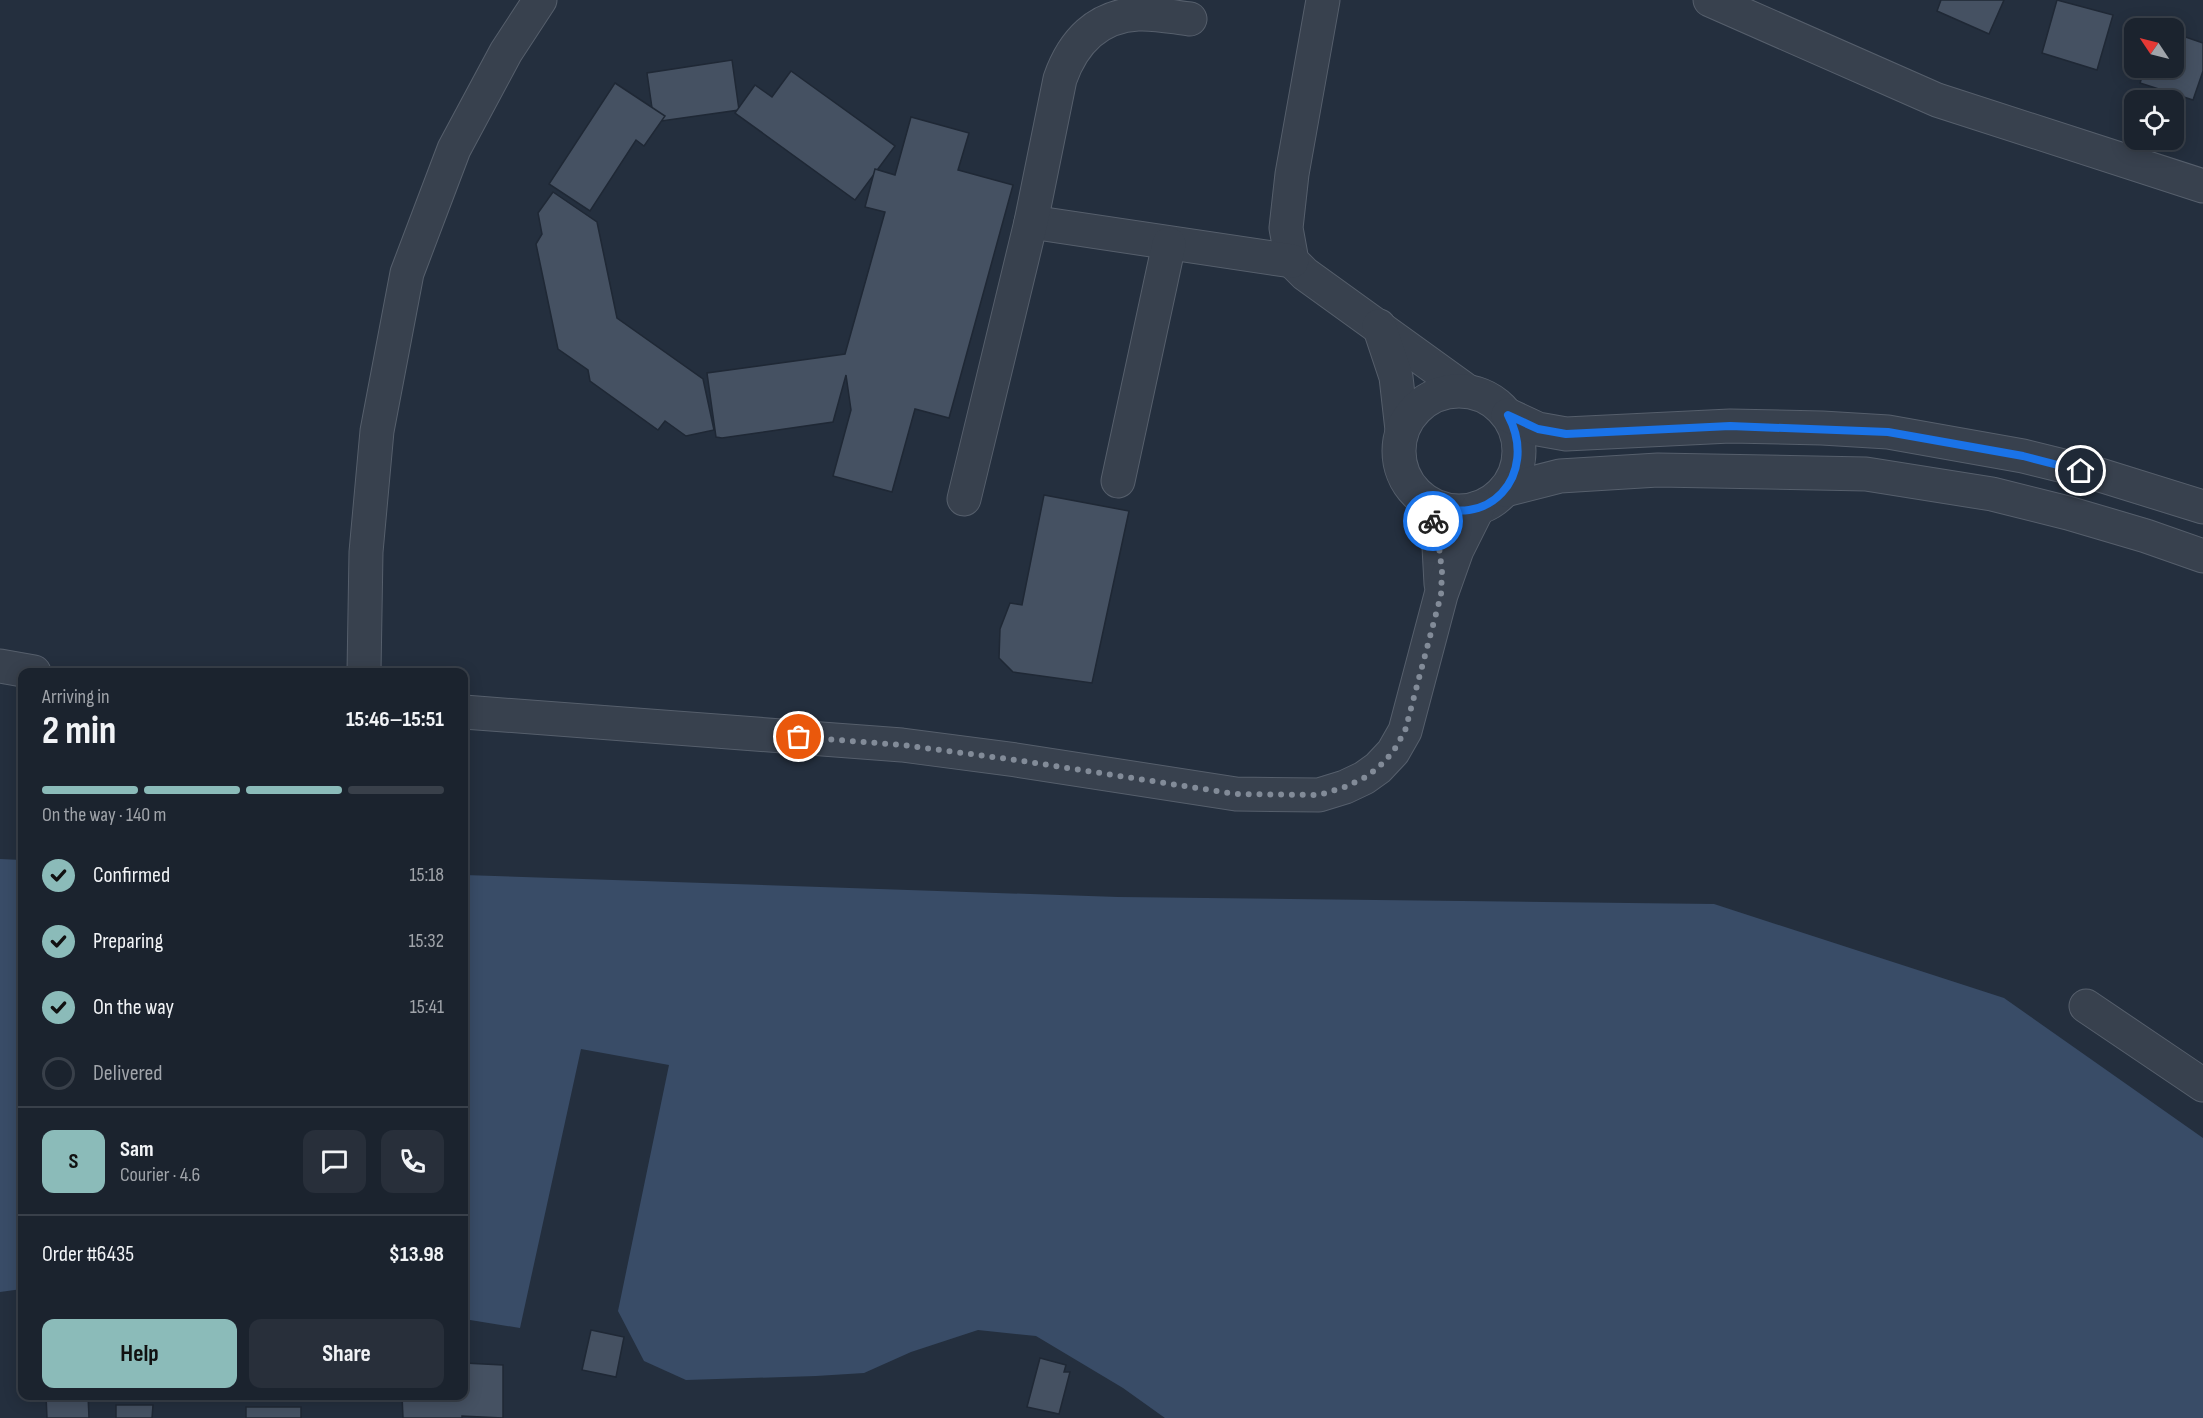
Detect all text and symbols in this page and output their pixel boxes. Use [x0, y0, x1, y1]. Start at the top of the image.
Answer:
north arrow [2124, 18, 2184, 78]
map controls [2124, 18, 2184, 150]
button: locate [2124, 90, 2184, 150]
pin [2055, 445, 2106, 496]
icon: home [2064, 454, 2097, 487]
courier [1403, 491, 1463, 551]
icon: bike [1417, 505, 1450, 538]
text: Arriving in [42, 685, 110, 709]
text: 15:46–15:51 [346, 706, 444, 733]
text: 2 min [42, 708, 116, 755]
pin [773, 711, 824, 762]
icon: bag [782, 720, 815, 753]
text: On the way · 140 m [42, 803, 166, 827]
icon: check [42, 859, 75, 892]
text: Confirmed [93, 862, 170, 889]
text: 15:18 [409, 863, 444, 887]
icon: check [42, 925, 75, 958]
text: Preparing [93, 928, 163, 955]
text: 15:32 [409, 929, 444, 953]
icon: check [42, 991, 75, 1024]
text: On the way [93, 994, 174, 1021]
text: 15:41 [410, 995, 444, 1019]
text: Delivered [93, 1060, 162, 1087]
button: chat [303, 1130, 366, 1193]
button: phone [381, 1130, 444, 1193]
text: Sam [120, 1136, 154, 1163]
text: S [69, 1148, 78, 1175]
text: Courier · 4.6 [120, 1163, 200, 1187]
text: Order #6435 [42, 1241, 134, 1268]
text: $13.98 [389, 1241, 444, 1268]
button: Help [42, 1319, 237, 1388]
button: Share [249, 1319, 444, 1388]

